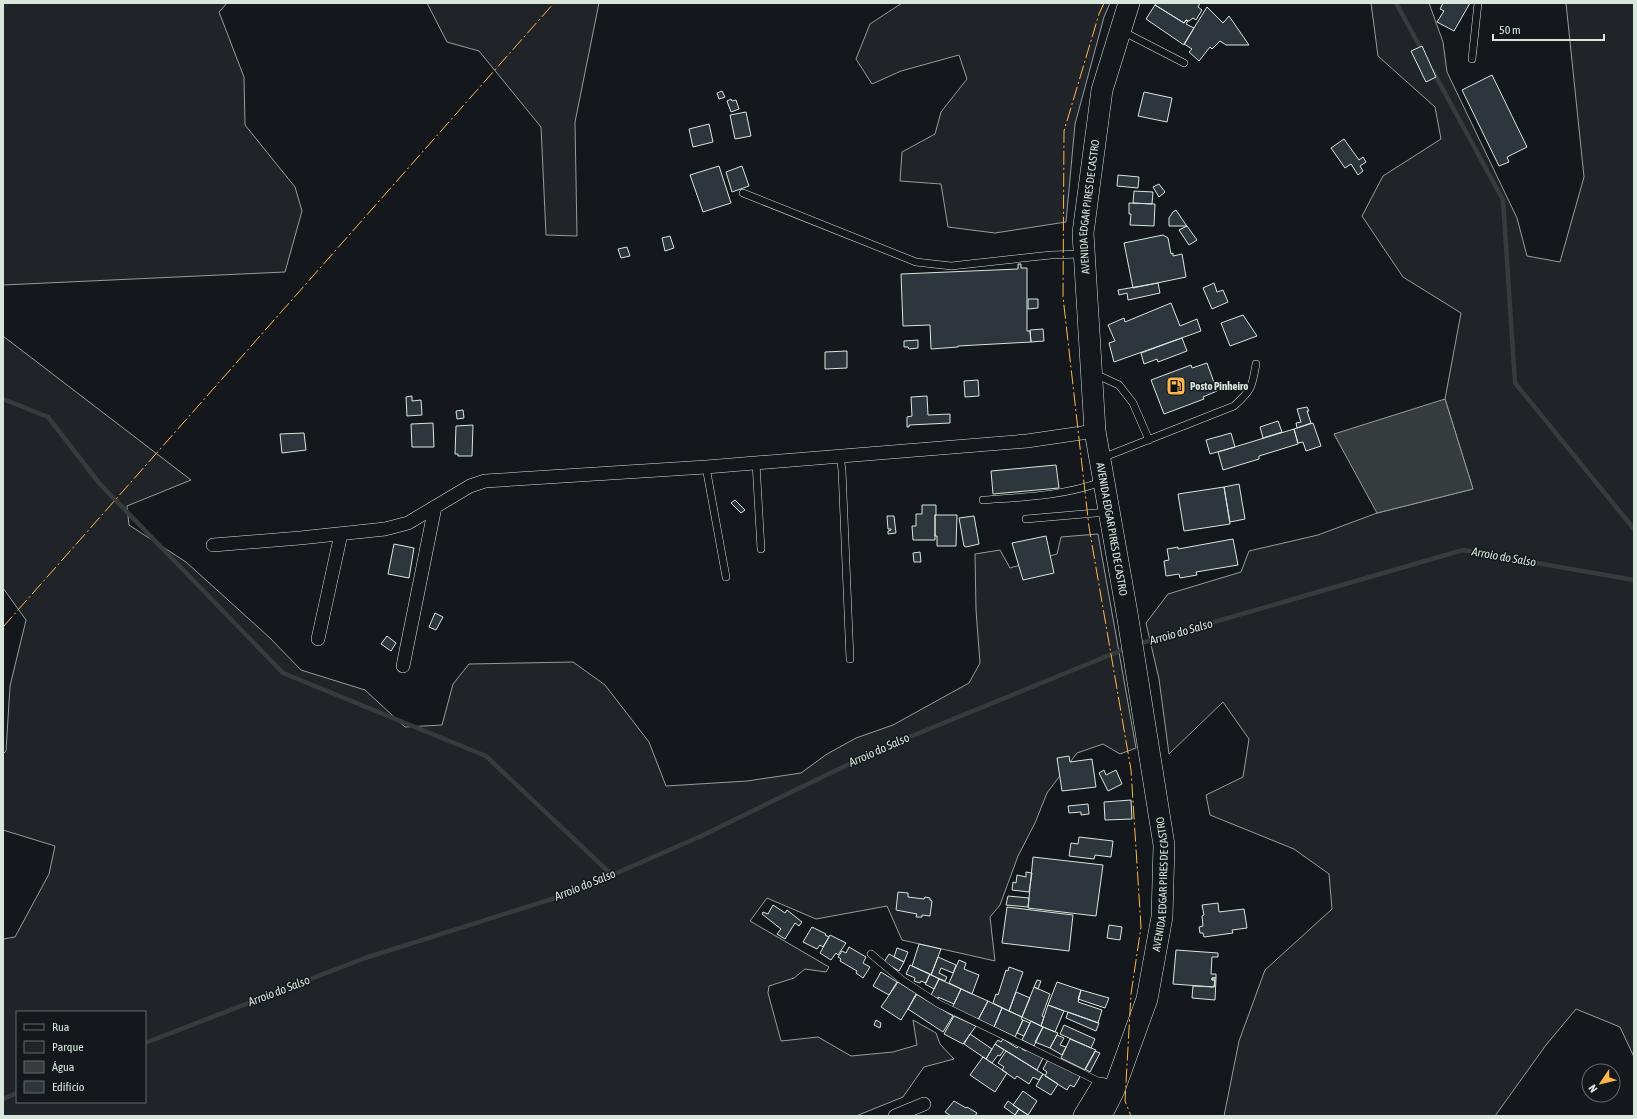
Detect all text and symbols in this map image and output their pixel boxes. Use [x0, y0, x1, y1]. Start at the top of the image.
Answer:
scale bar [1493, 16, 1604, 42]
text: 50 m [1499, 23, 1521, 37]
street label: AVENIDA EDGAR PIRES DE CASTRO [1077, 139, 1101, 274]
fuel station icon: Posto Pinheiro [1165, 375, 1187, 397]
place label: Posto Pinheiro [1190, 380, 1249, 392]
street label: AVENIDA EDGAR PIRES DE CASTRO [1094, 461, 1130, 597]
water label: Arroio do Salso [1470, 544, 1538, 570]
water label: Arroio do Salso [1147, 616, 1214, 648]
water label: Arroio do Salso [846, 730, 912, 770]
street label: AVENIDA EDGAR PIRES DE CASTRO [1150, 816, 1170, 952]
water label: Arroio do Salso [551, 866, 618, 904]
water label: Arroio do Salso [245, 973, 312, 1010]
legend [16, 1011, 146, 1103]
text: Rua [52, 1020, 69, 1034]
text: Parque [52, 1040, 84, 1054]
text: Água [52, 1060, 74, 1074]
north arrow [1581, 1063, 1621, 1103]
text: Edifício [52, 1080, 85, 1094]
text: N [1586, 1083, 1600, 1095]

